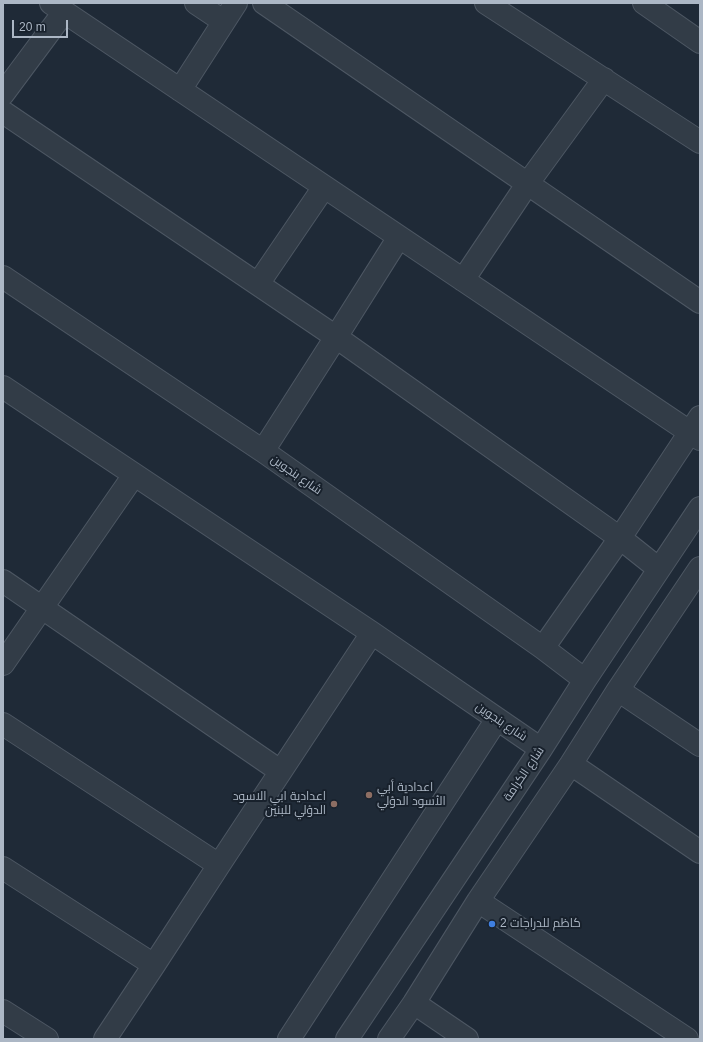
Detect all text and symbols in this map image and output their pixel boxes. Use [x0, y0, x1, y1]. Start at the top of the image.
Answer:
scale bar [14, 12, 70, 38]
text: 20 m [19, 20, 46, 34]
street label: شارع بنجوين [268, 452, 324, 498]
street label: شارع بنجوين [472, 700, 530, 744]
street label: شارع الكرامة [501, 744, 547, 804]
place label: اعدادية أبي الأسود الدؤلي [377, 781, 446, 809]
place label: اعدادية ابي الاسود الدؤلي للبنين [233, 790, 326, 818]
marker: اعدادية أبي الأسود الدؤلي [364, 790, 374, 800]
marker: اعدادية ابي الاسود الدؤلي للبنين [329, 799, 339, 809]
place label: كاظم للدراجات 2 [500, 917, 581, 931]
marker: كاظم للدراجات 2 [487, 919, 497, 929]

